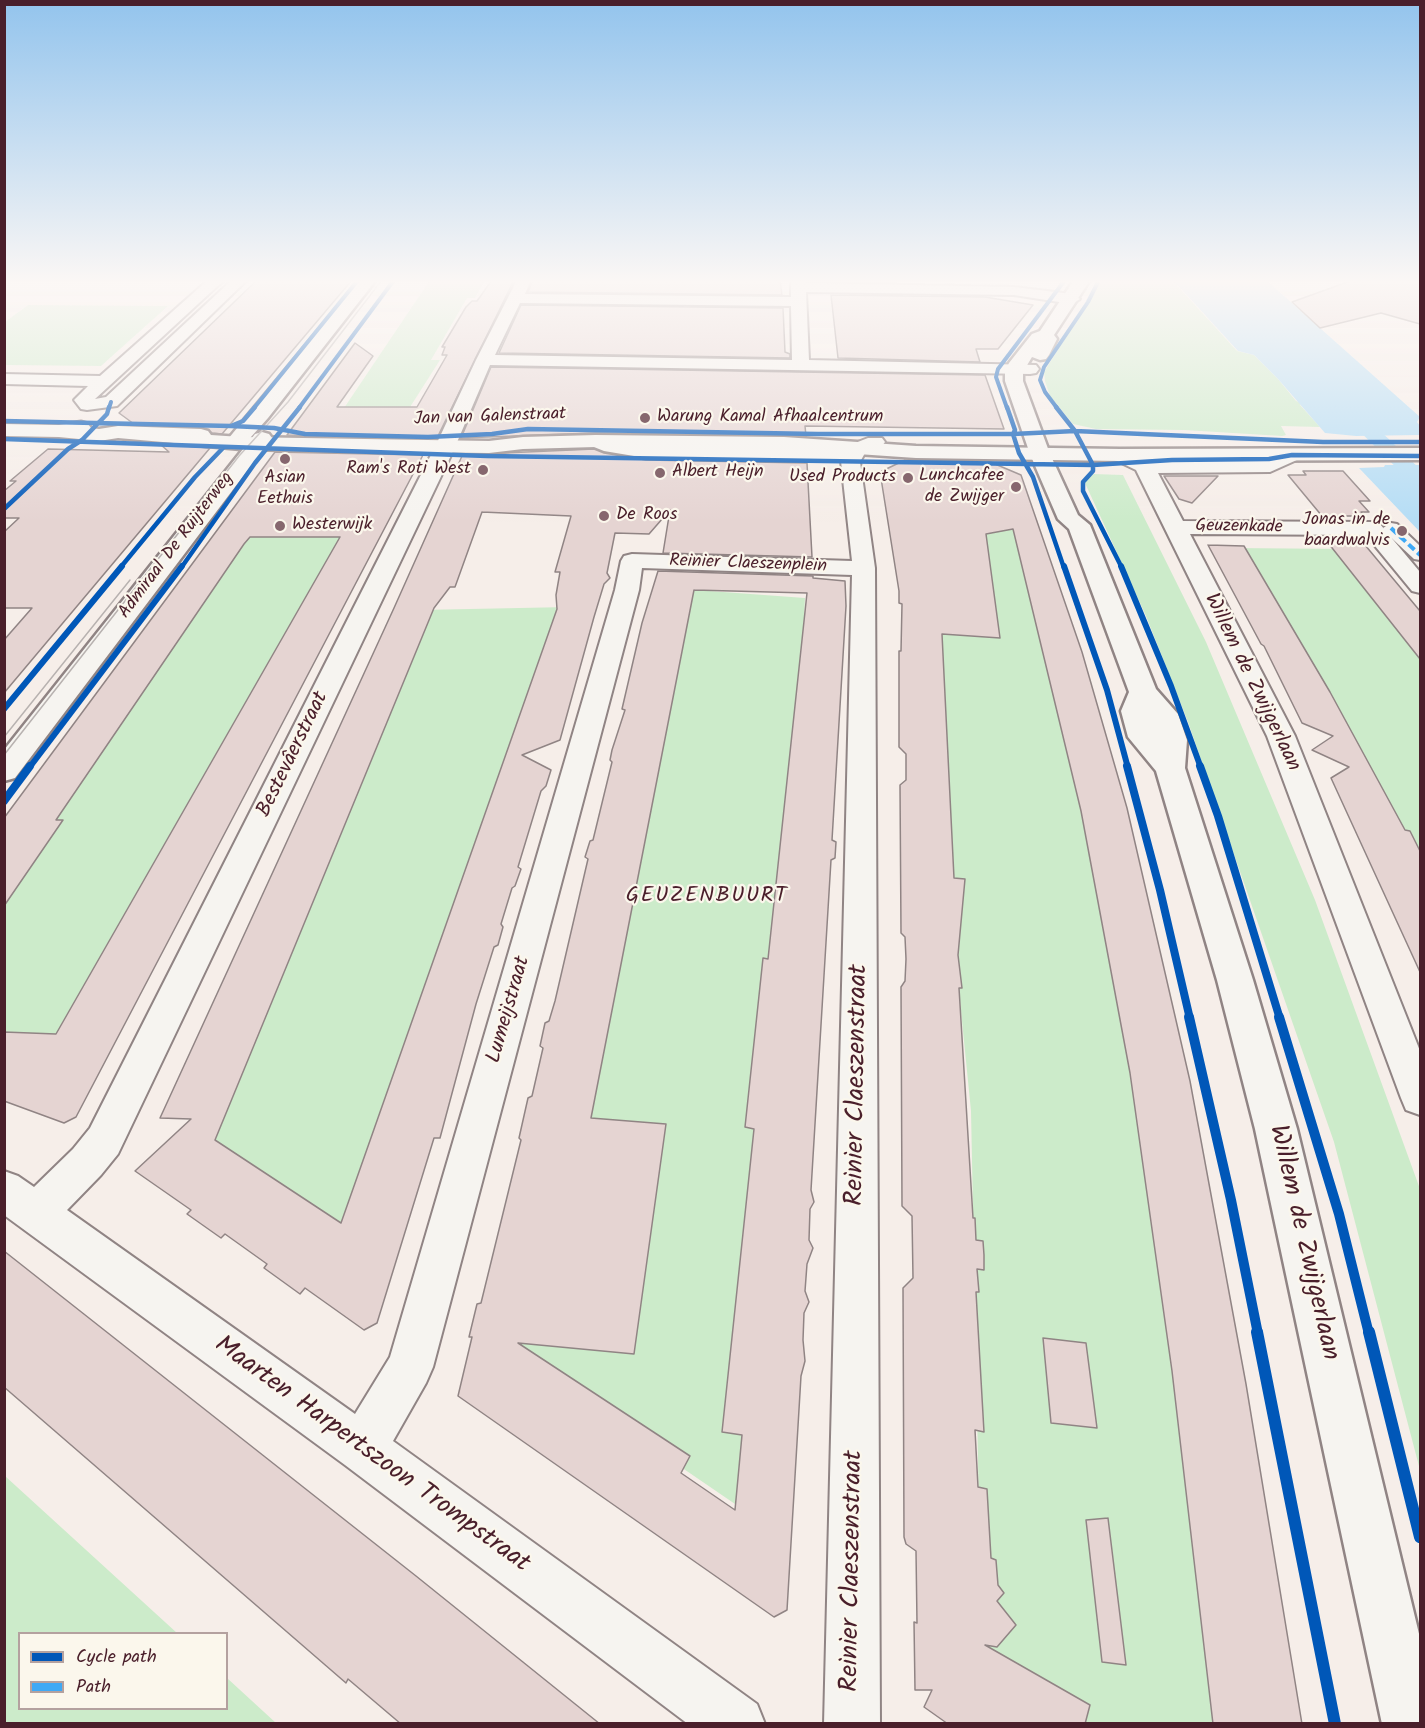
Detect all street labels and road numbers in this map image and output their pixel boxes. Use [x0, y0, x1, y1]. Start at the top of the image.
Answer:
street label: Jan van Galenstraat [413, 405, 567, 431]
street label: Admiraal De Ruijterweg [115, 469, 239, 623]
street label: Geuzenkade [1195, 516, 1283, 540]
street label: Reinier Claeszenplein [669, 551, 827, 579]
street label: Willem de Zwijgerlaan [1197, 590, 1305, 776]
street label: Bestevâerstraat [253, 688, 335, 822]
street label: Lumeijstraat [483, 954, 537, 1066]
street label: Reinier Claeszenstraat [841, 964, 877, 1206]
street label: Willem de Zwijgerlaan [1260, 1122, 1344, 1364]
street label: Maarten Harpertszoon Trompstraat [207, 1331, 535, 1581]
street label: Reinier Claeszenstraat [836, 1450, 872, 1692]

